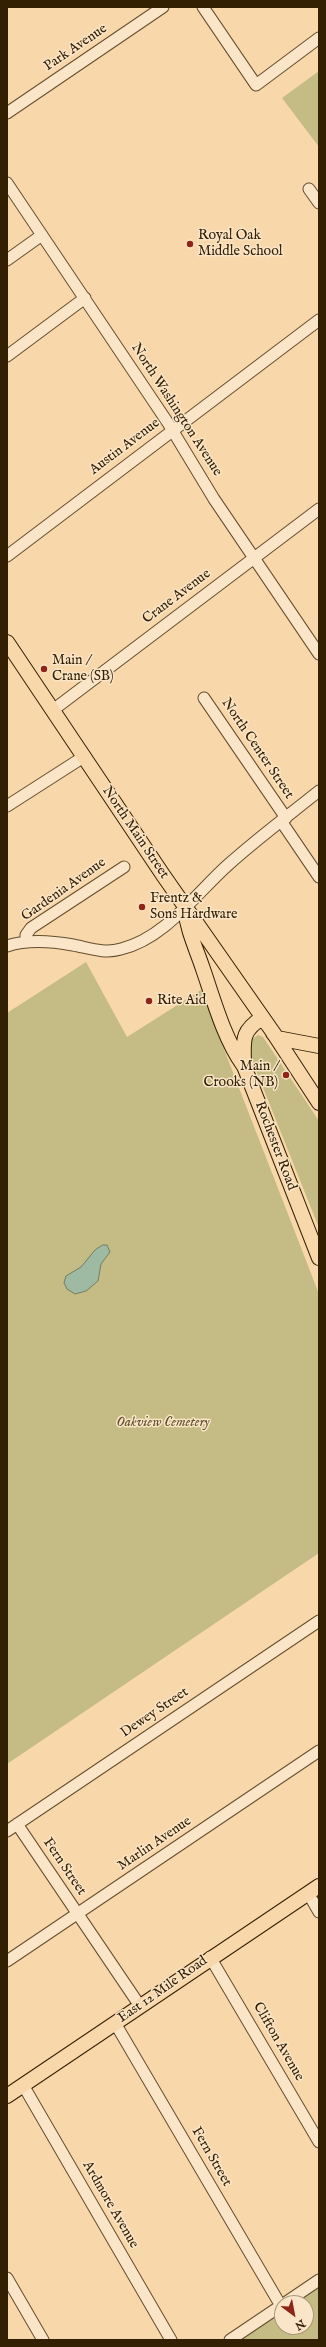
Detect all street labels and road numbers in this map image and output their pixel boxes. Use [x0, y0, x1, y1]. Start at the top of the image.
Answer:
street label: Park Avenue [41, 21, 111, 75]
street label: North Washington Avenue [127, 340, 225, 480]
street label: Austin Avenue [87, 415, 163, 479]
street label: Crane Avenue [140, 566, 214, 628]
street label: North Center Street [217, 695, 297, 803]
street label: North Main Street [98, 784, 172, 882]
street label: Gardenia Avenue [19, 855, 109, 925]
street label: Rochester Road [250, 1099, 300, 1193]
street label: Dewey Street [118, 1684, 192, 1742]
street label: Marlin Avenue [115, 1813, 195, 1875]
street label: Fern Street [39, 1835, 89, 1899]
street label: East 12 Mile Road [115, 1953, 211, 2027]
street label: Clifton Avenue [249, 2000, 307, 2084]
street label: Fern Street [187, 2124, 235, 2190]
street label: Ardmore Avenue [78, 2158, 142, 2252]

